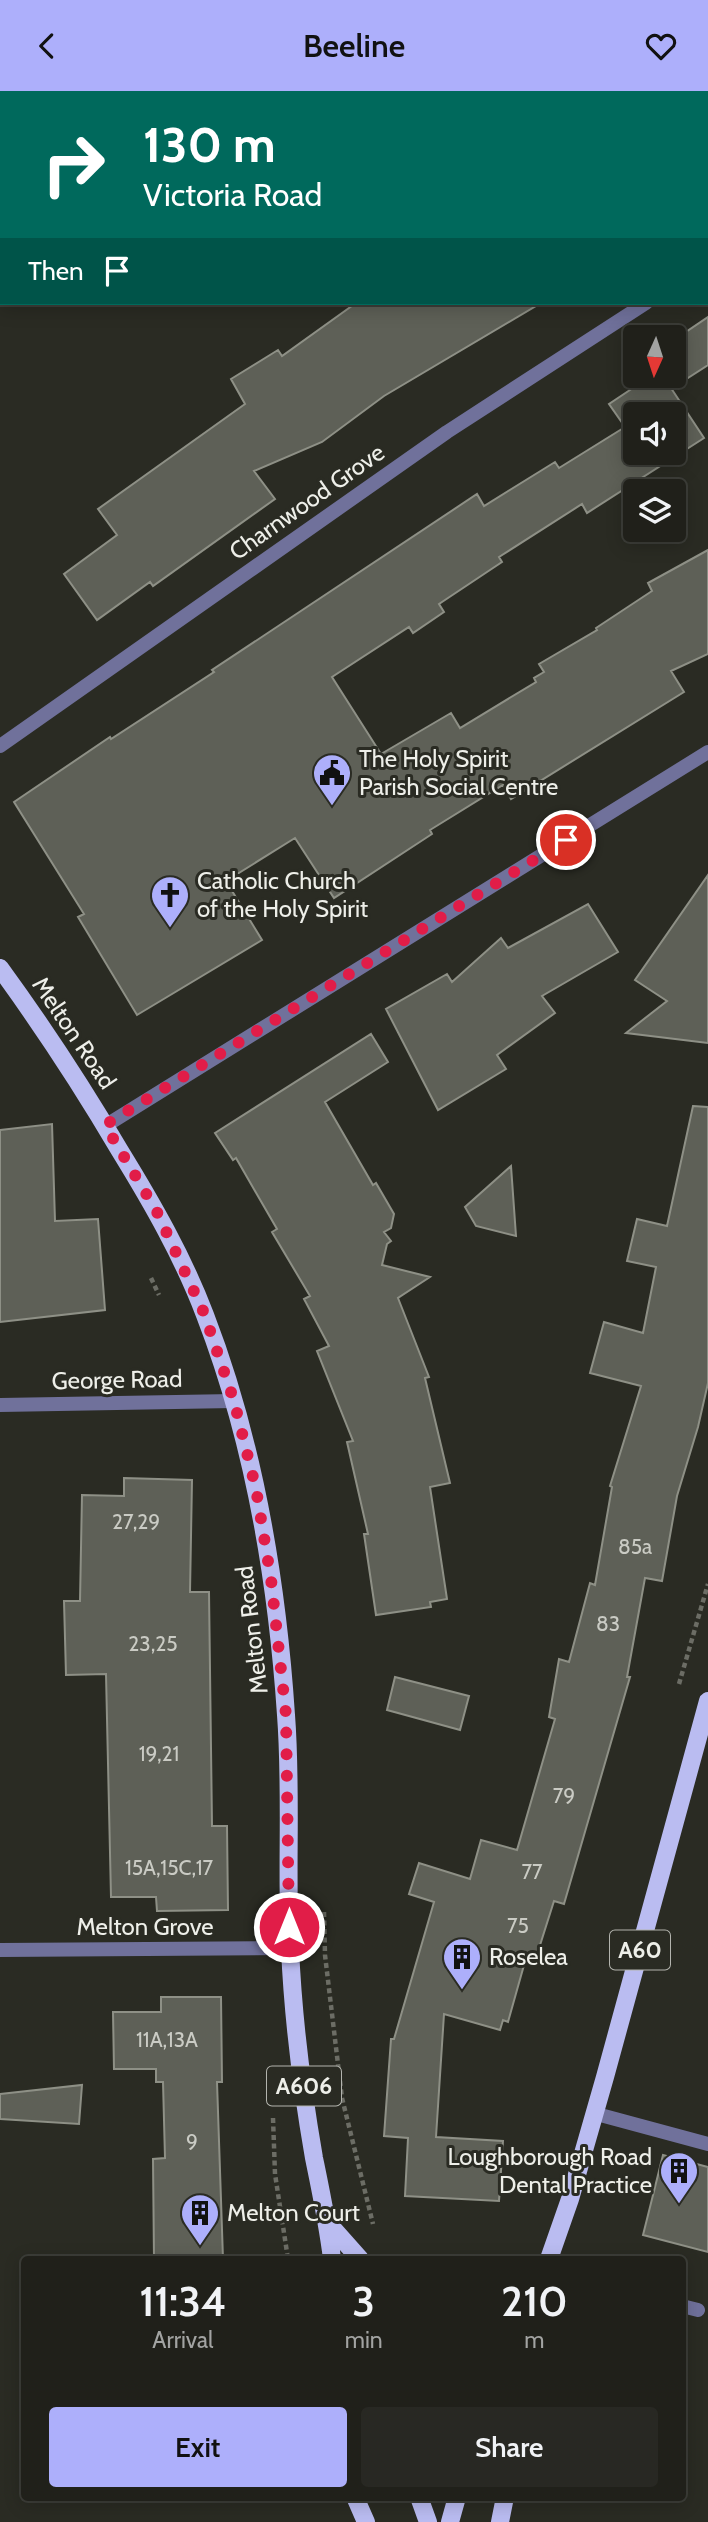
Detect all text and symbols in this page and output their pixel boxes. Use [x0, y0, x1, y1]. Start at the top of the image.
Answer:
text: Beeline [303, 26, 405, 65]
icon: back [28, 27, 66, 65]
icon: heart [642, 27, 680, 65]
text: 130 m [143, 115, 276, 174]
icon: right [28, 119, 119, 210]
text: Victoria Road [143, 175, 322, 214]
icon: arrive [98, 252, 136, 290]
text: Then [28, 255, 84, 287]
north arrow [623, 325, 686, 389]
map controls [623, 325, 686, 542]
button: sound [623, 402, 686, 465]
street label: Charnwood Grove [224, 437, 390, 566]
button: layers [623, 479, 686, 542]
place label: The Holy Spirit Parish Social Centre [359, 744, 558, 801]
public building icon: The Holy Spirit Parish Social Centre [311, 752, 353, 807]
pin [536, 810, 596, 870]
icon: arrive [547, 821, 585, 859]
place label: Catholic Church of the Holy Spirit [197, 866, 368, 923]
church icon: Catholic Church of the Holy Spirit [149, 874, 191, 929]
street label: Melton Road [26, 971, 123, 1094]
street label: George Road [51, 1364, 183, 1395]
house number: 27,29 [112, 1509, 160, 1534]
house number: 85a [618, 1534, 652, 1559]
street label: Melton Road [229, 1564, 274, 1696]
house number: 83 [596, 1611, 620, 1636]
house number: 23,25 [128, 1631, 178, 1656]
house number: 19,21 [139, 1741, 179, 1766]
house number: 79 [553, 1783, 575, 1808]
house number: 15A,15C,17 [125, 1855, 214, 1880]
house number: 77 [521, 1859, 543, 1884]
position arrow [252, 1890, 326, 1964]
street label: Melton Grove [76, 1912, 214, 1941]
house number: 75 [507, 1913, 529, 1938]
road number: A60 [610, 1931, 670, 1969]
building icon: Roselea [441, 1936, 483, 1991]
place label: Roselea [489, 1942, 568, 1971]
house number: 11A,13A [136, 2027, 198, 2052]
road number: A606 [267, 2067, 341, 2105]
house number: 9 [186, 2129, 198, 2154]
place label: Loughborough Road Dental Practice [447, 2142, 652, 2199]
building icon: Loughborough Road Dental Practice [658, 2150, 700, 2205]
building icon: Melton Court [179, 2192, 221, 2247]
place label: Melton Court [227, 2198, 360, 2227]
text: 11:34 [139, 2275, 226, 2327]
text: 3 [352, 2275, 375, 2327]
text: 210 [501, 2275, 568, 2327]
text: Arrival [152, 2326, 213, 2354]
text: min [345, 2326, 383, 2354]
text: m [524, 2326, 544, 2354]
button: Exit [49, 2407, 347, 2487]
button: Share [361, 2407, 658, 2487]

